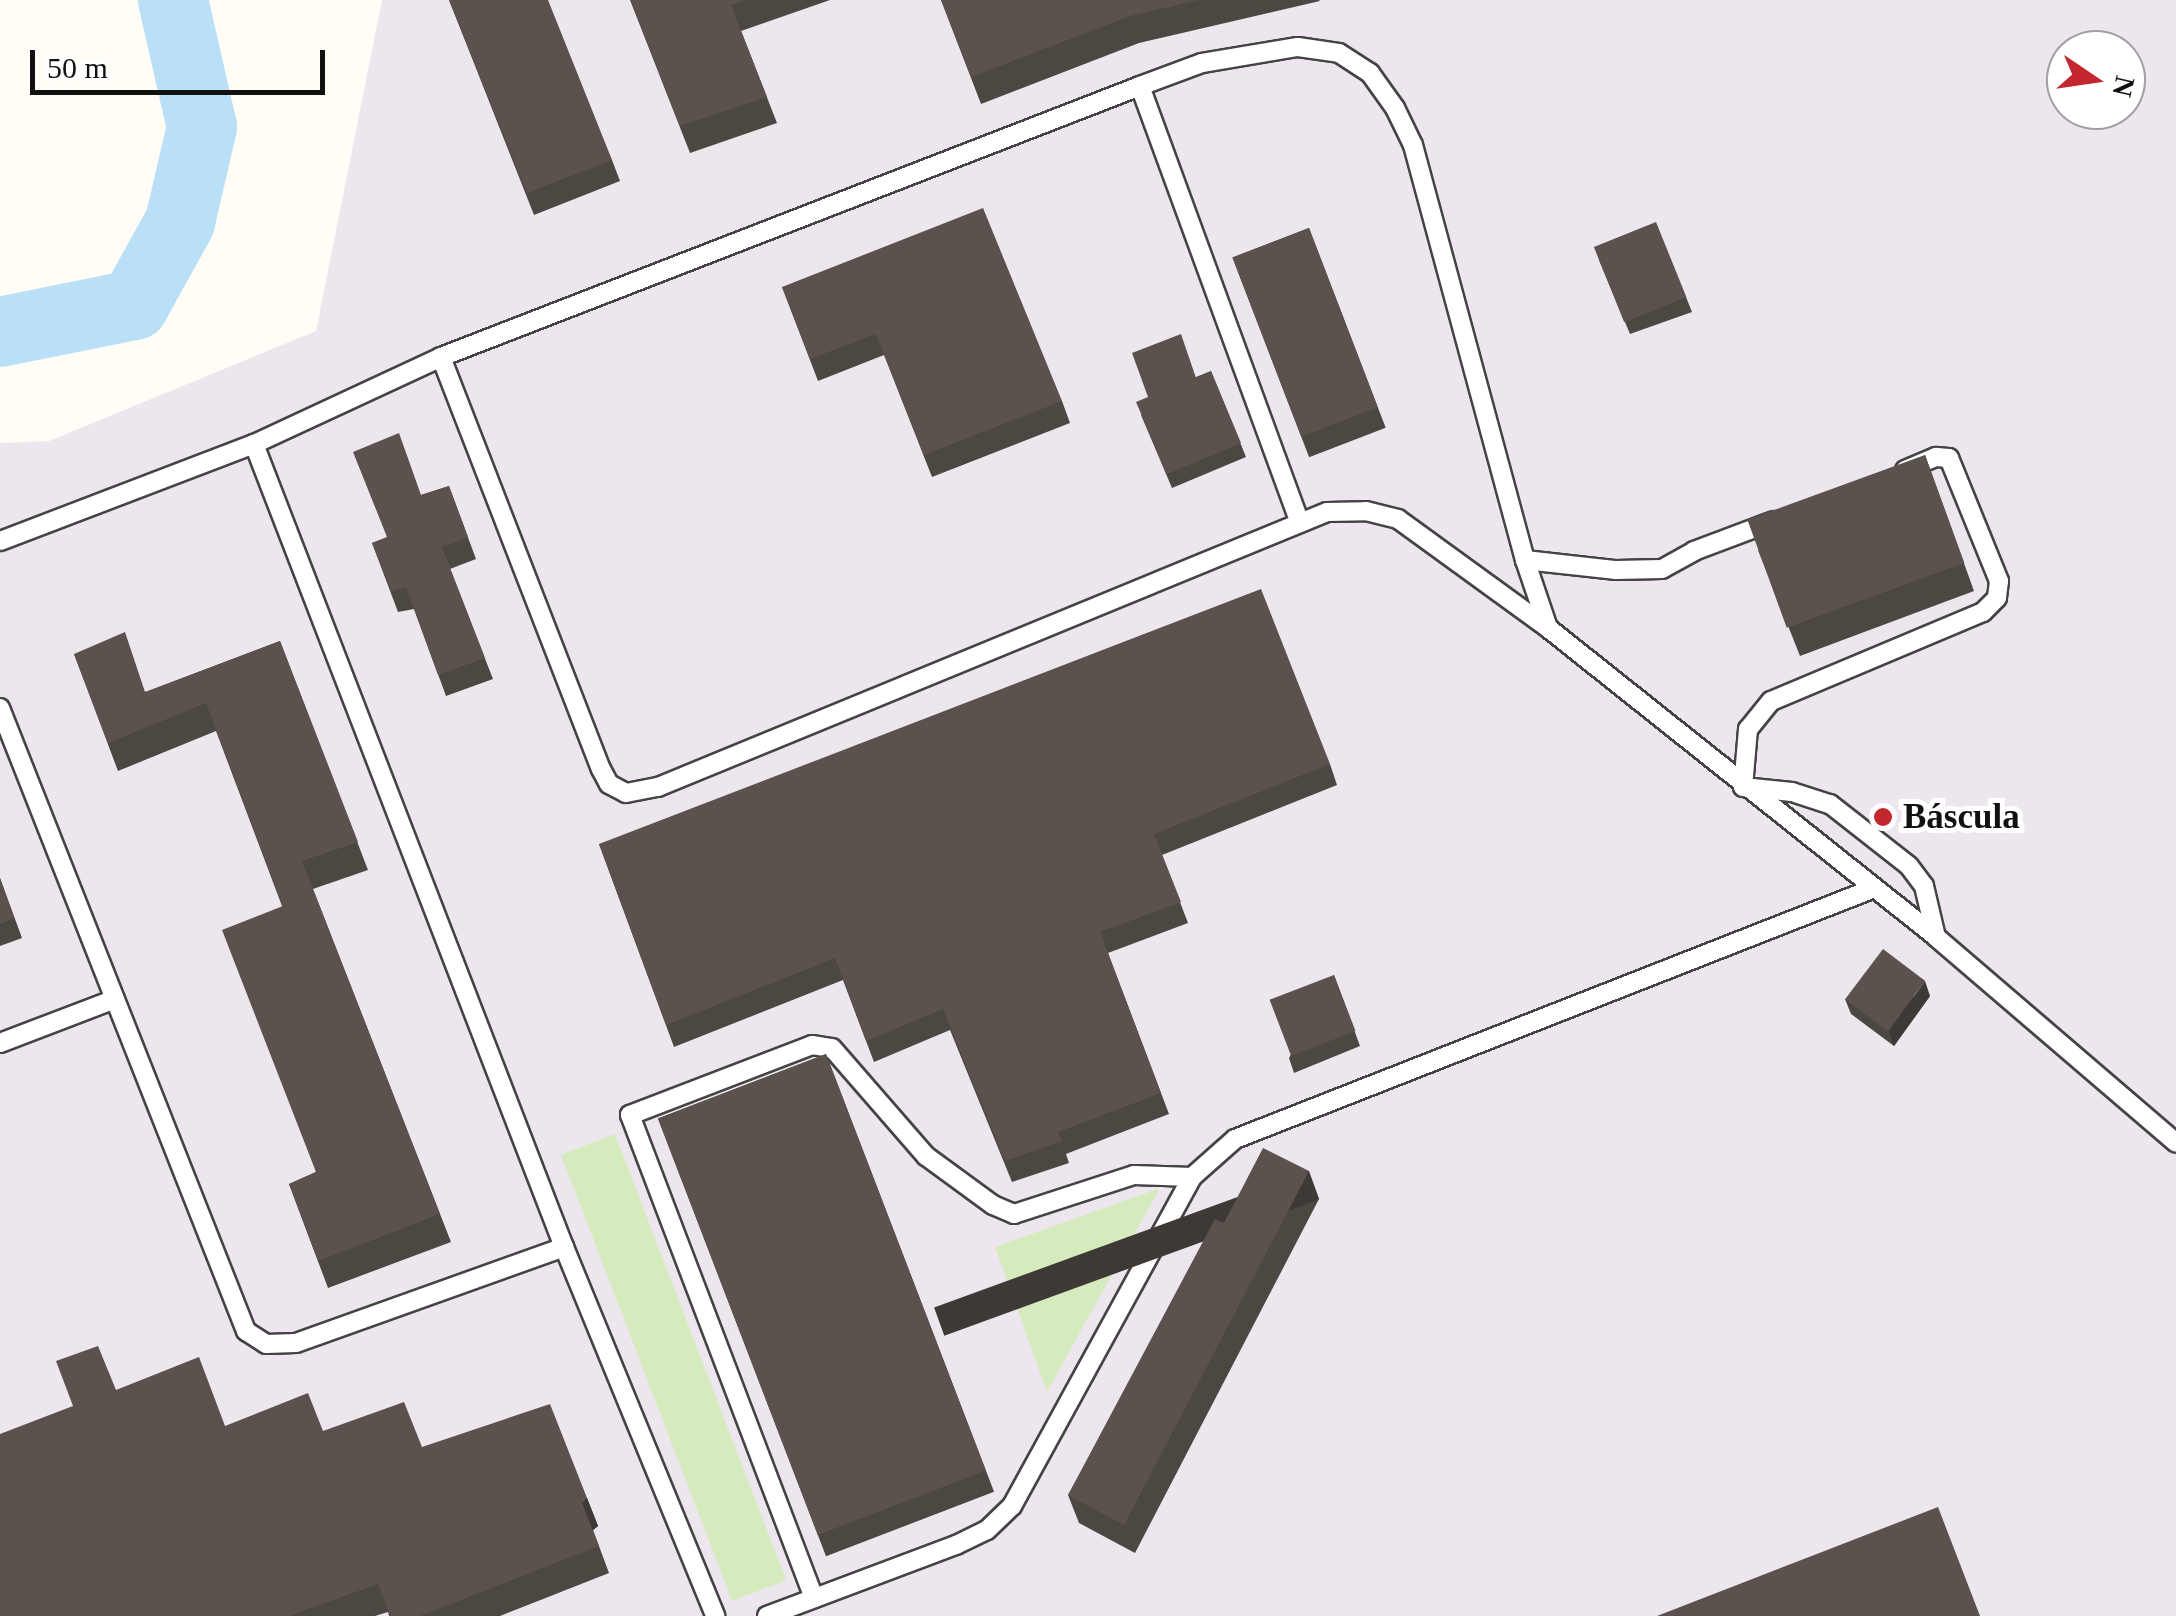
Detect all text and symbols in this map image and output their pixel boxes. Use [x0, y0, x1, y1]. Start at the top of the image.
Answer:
scale bar [35, 30, 330, 92]
north arrow [2046, 30, 2146, 130]
text: 50 m [47, 51, 108, 84]
text: N [2106, 73, 2141, 100]
place label: Báscula [1903, 796, 2020, 838]
marker: Báscula [1872, 806, 1894, 828]

